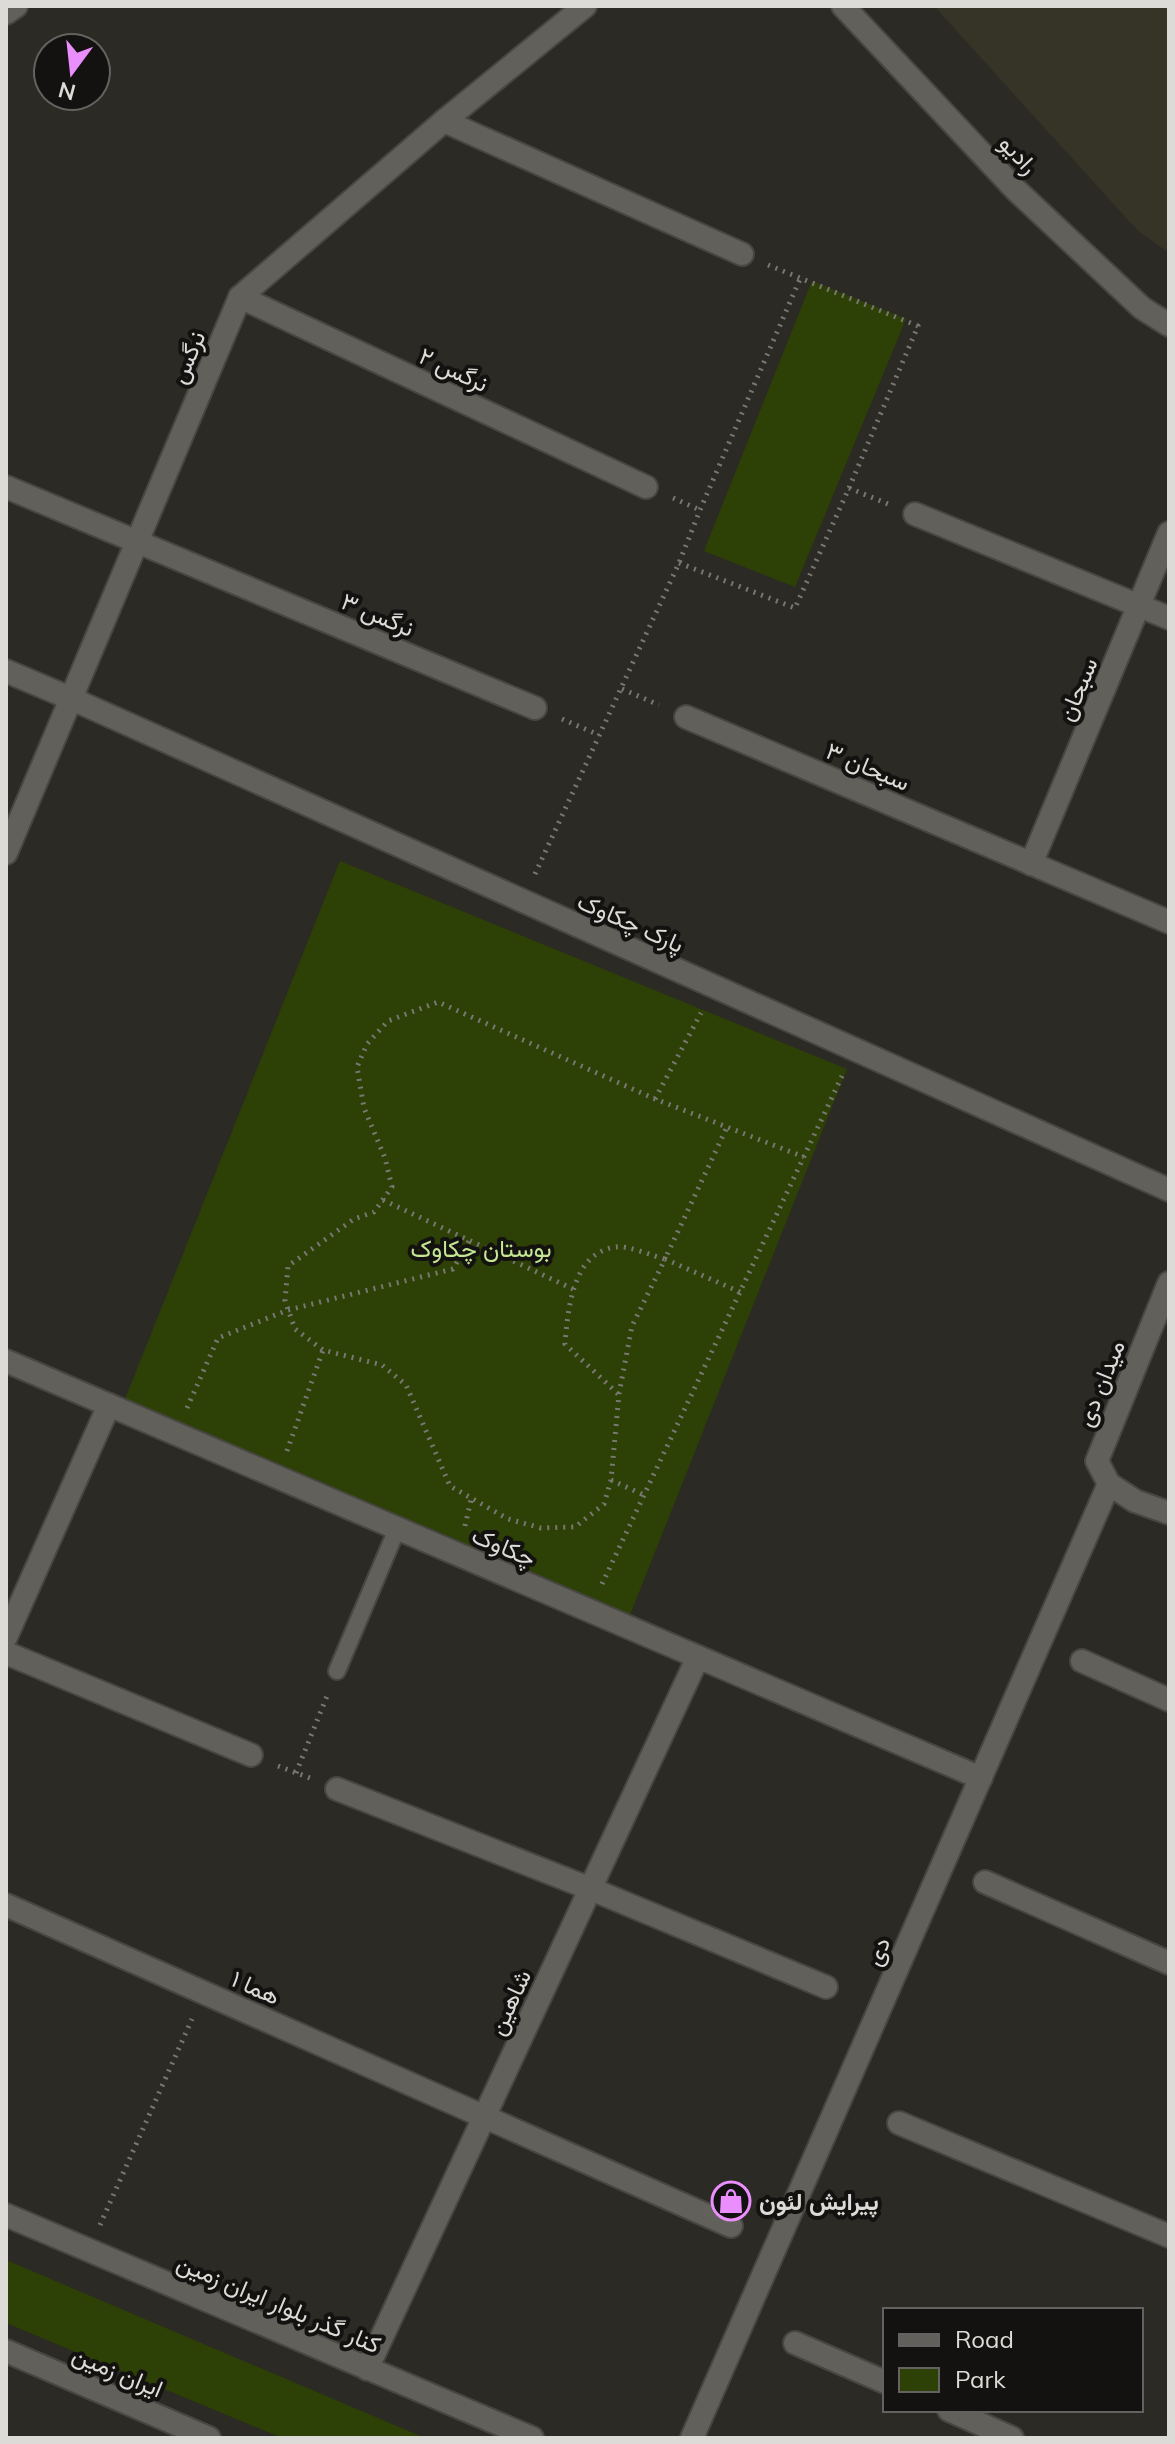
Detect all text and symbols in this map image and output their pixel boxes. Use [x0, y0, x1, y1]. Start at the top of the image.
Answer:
north arrow [32, 32, 112, 112]
text: N [55, 76, 78, 107]
street label: رادیو [993, 128, 1045, 181]
street label: نرگس [163, 326, 212, 388]
street label: نرگس ۲ [414, 340, 493, 399]
street label: نرگس ۳ [337, 585, 419, 644]
street label: سبحان [1050, 653, 1104, 725]
street label: سبحان ۳ [822, 735, 914, 797]
street label: پارک چکاوک [572, 885, 689, 961]
park label: بوستان چکاوک [411, 1233, 551, 1265]
street label: میدان دی [1069, 1335, 1131, 1431]
street label: چکاوک [467, 1519, 540, 1575]
street label: دی [858, 1932, 896, 1970]
street label: هما ۱ [227, 1963, 285, 2011]
street label: شاهین [481, 1965, 537, 2039]
shop icon: پیرایش لئون [710, 2180, 752, 2222]
place label: پیرایش لئون [759, 2186, 879, 2218]
street label: کنار گذر بلوار ایران زمین [172, 2247, 385, 2360]
legend [883, 2308, 1143, 2412]
text: Road [955, 2324, 1014, 2354]
street label: ایران زمین [68, 2339, 168, 2404]
text: Park [955, 2364, 1006, 2394]

